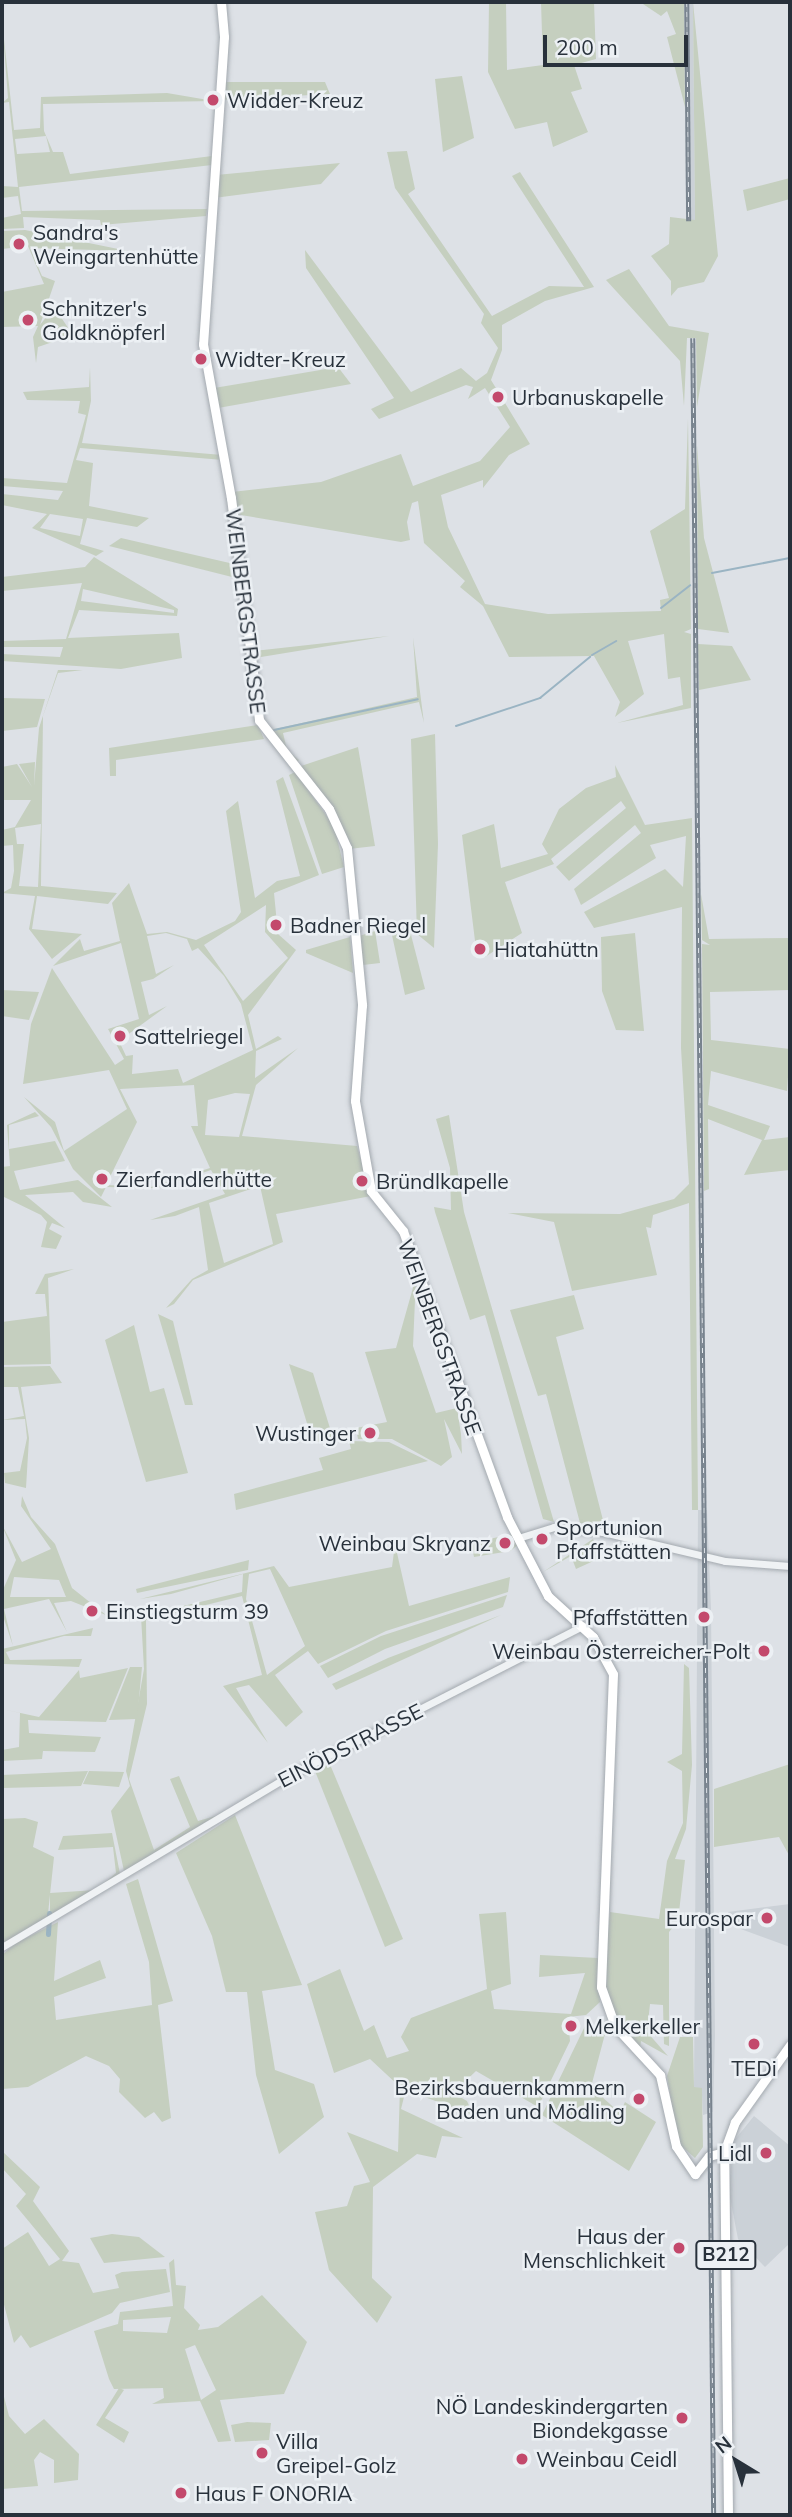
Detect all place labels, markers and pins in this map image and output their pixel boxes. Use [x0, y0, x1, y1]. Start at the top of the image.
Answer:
place label: Widder-Kreuz [227, 87, 363, 113]
marker: Widder-Kreuz [205, 92, 221, 108]
place label: Sandra's Weingartenhütte [33, 219, 198, 269]
marker: Sandra's Weingartenhütte [11, 236, 27, 252]
place label: Schnitzer's Goldknöpferl [42, 295, 165, 345]
marker: Schnitzer's Goldknöpferl [20, 312, 36, 328]
place label: Widter-Kreuz [215, 346, 346, 372]
marker: Widter-Kreuz [193, 351, 209, 367]
place label: Urbanuskapelle [512, 384, 664, 410]
marker: Urbanuskapelle [490, 389, 506, 405]
place label: Badner Riegel [290, 912, 426, 938]
marker: Badner Riegel [268, 917, 284, 933]
place label: Hiatahüttn [494, 936, 599, 962]
marker: Hiatahüttn [472, 941, 488, 957]
place label: Sattelriegel [134, 1023, 244, 1049]
marker: Sattelriegel [112, 1028, 128, 1044]
place label: Zierfandlerhütte [116, 1166, 272, 1192]
place label: Bründlkapelle [376, 1168, 509, 1194]
marker: Zierfandlerhütte [94, 1171, 110, 1187]
marker: Bründlkapelle [354, 1173, 370, 1189]
place label: Wustinger [255, 1420, 356, 1446]
marker: Wustinger [362, 1425, 378, 1441]
place label: Sportunion Pfaffstätten [556, 1514, 671, 1564]
place label: Weinbau Skryanz [318, 1530, 491, 1556]
marker: Sportunion Pfaffstätten [534, 1531, 550, 1547]
marker: Weinbau Skryanz [497, 1535, 513, 1551]
place label: Einstiegsturm 39 [106, 1598, 269, 1624]
marker: Einstiegsturm 39 [84, 1603, 100, 1619]
place label: Pfaffstätten [573, 1604, 688, 1630]
marker: Pfaffstätten [694, 1607, 714, 1627]
place label: Weinbau Österreicher-Polt [492, 1638, 750, 1664]
marker: Weinbau Österreicher-Polt [756, 1643, 772, 1659]
place label: Eurospar [666, 1905, 753, 1931]
marker: Eurospar [759, 1910, 775, 1926]
place label: Melkerkeller [585, 2013, 700, 2039]
marker: Melkerkeller [563, 2018, 579, 2034]
marker: TEDi [746, 2036, 762, 2052]
place label: TEDi [731, 2055, 777, 2081]
place label: Bezirksbauernkammern Baden und Mödling [395, 2074, 625, 2124]
marker: Bezirksbauernkammern Baden und Mödling [631, 2091, 647, 2107]
place label: Lidl [718, 2140, 752, 2166]
marker: Lidl [758, 2145, 774, 2161]
place label: Haus der Menschlichkeit [523, 2223, 665, 2273]
marker: Haus der Menschlichkeit [671, 2240, 687, 2256]
place label: NÖ Landeskindergarten Biondekgasse [436, 2393, 668, 2443]
marker: NÖ Landeskindergarten Biondekgasse [674, 2410, 690, 2426]
place label: Villa Greipel-Golz [276, 2428, 397, 2478]
marker: Villa Greipel-Golz [254, 2445, 270, 2461]
place label: Weinbau Ceidl [536, 2446, 677, 2472]
marker: Weinbau Ceidl [514, 2451, 530, 2467]
place label: Haus F ONORIA [195, 2480, 352, 2506]
marker: Haus F ONORIA [173, 2485, 189, 2501]

